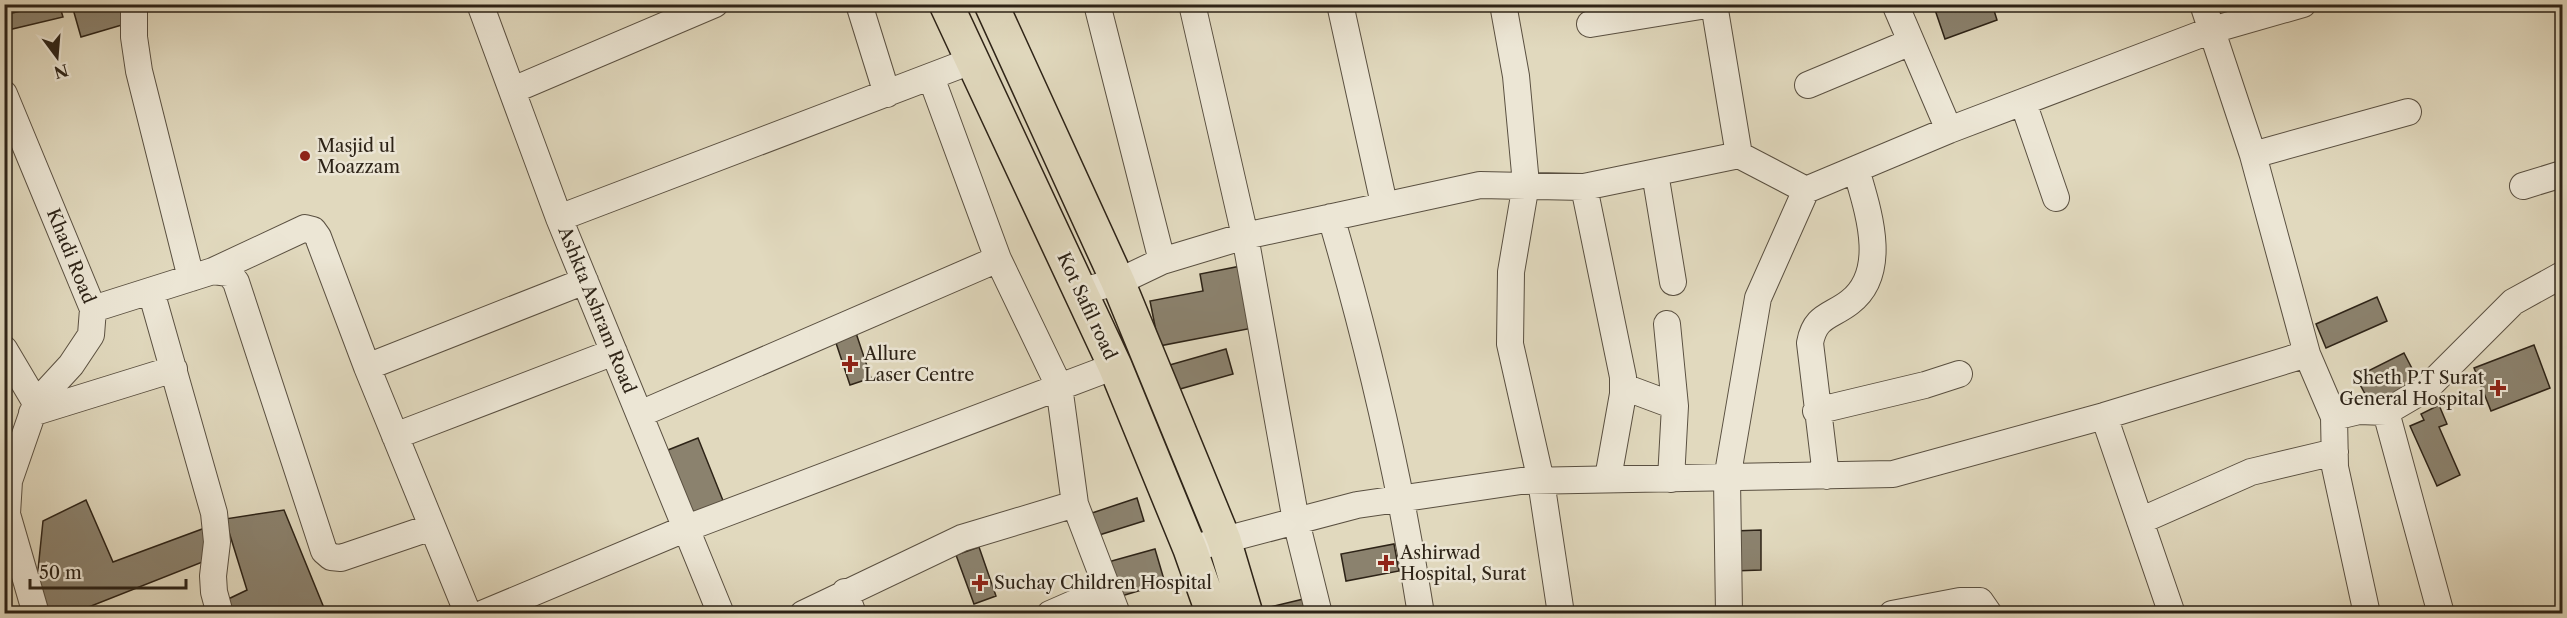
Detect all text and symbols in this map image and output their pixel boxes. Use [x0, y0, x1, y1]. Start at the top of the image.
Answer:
north arrow [27, 27, 87, 87]
text: N [52, 60, 71, 83]
place label: Masjid ul Moazzam [317, 135, 400, 178]
marker: Masjid ul Moazzam [298, 149, 312, 163]
street label: Khadi Road [42, 205, 100, 307]
street label: Ashkta Ashram Road [553, 222, 641, 397]
street label: Kot Safil road [1052, 249, 1122, 363]
place label: Allure Laser Centre [863, 343, 974, 386]
marker: Allure Laser Centre [841, 355, 859, 373]
place label: Sheth P.T Surat General Hospital [2339, 367, 2485, 410]
marker: Sheth P.T Surat General Hospital [2489, 379, 2507, 397]
place label: Ashirwad Hospital, Surat [1399, 542, 1527, 585]
scale bar [30, 552, 186, 590]
marker: Ashirwad Hospital, Surat [1377, 554, 1395, 572]
text: 50 m [39, 562, 82, 584]
place label: Suchay Children Hospital [994, 572, 1212, 594]
marker: Suchay Children Hospital [971, 574, 989, 592]

